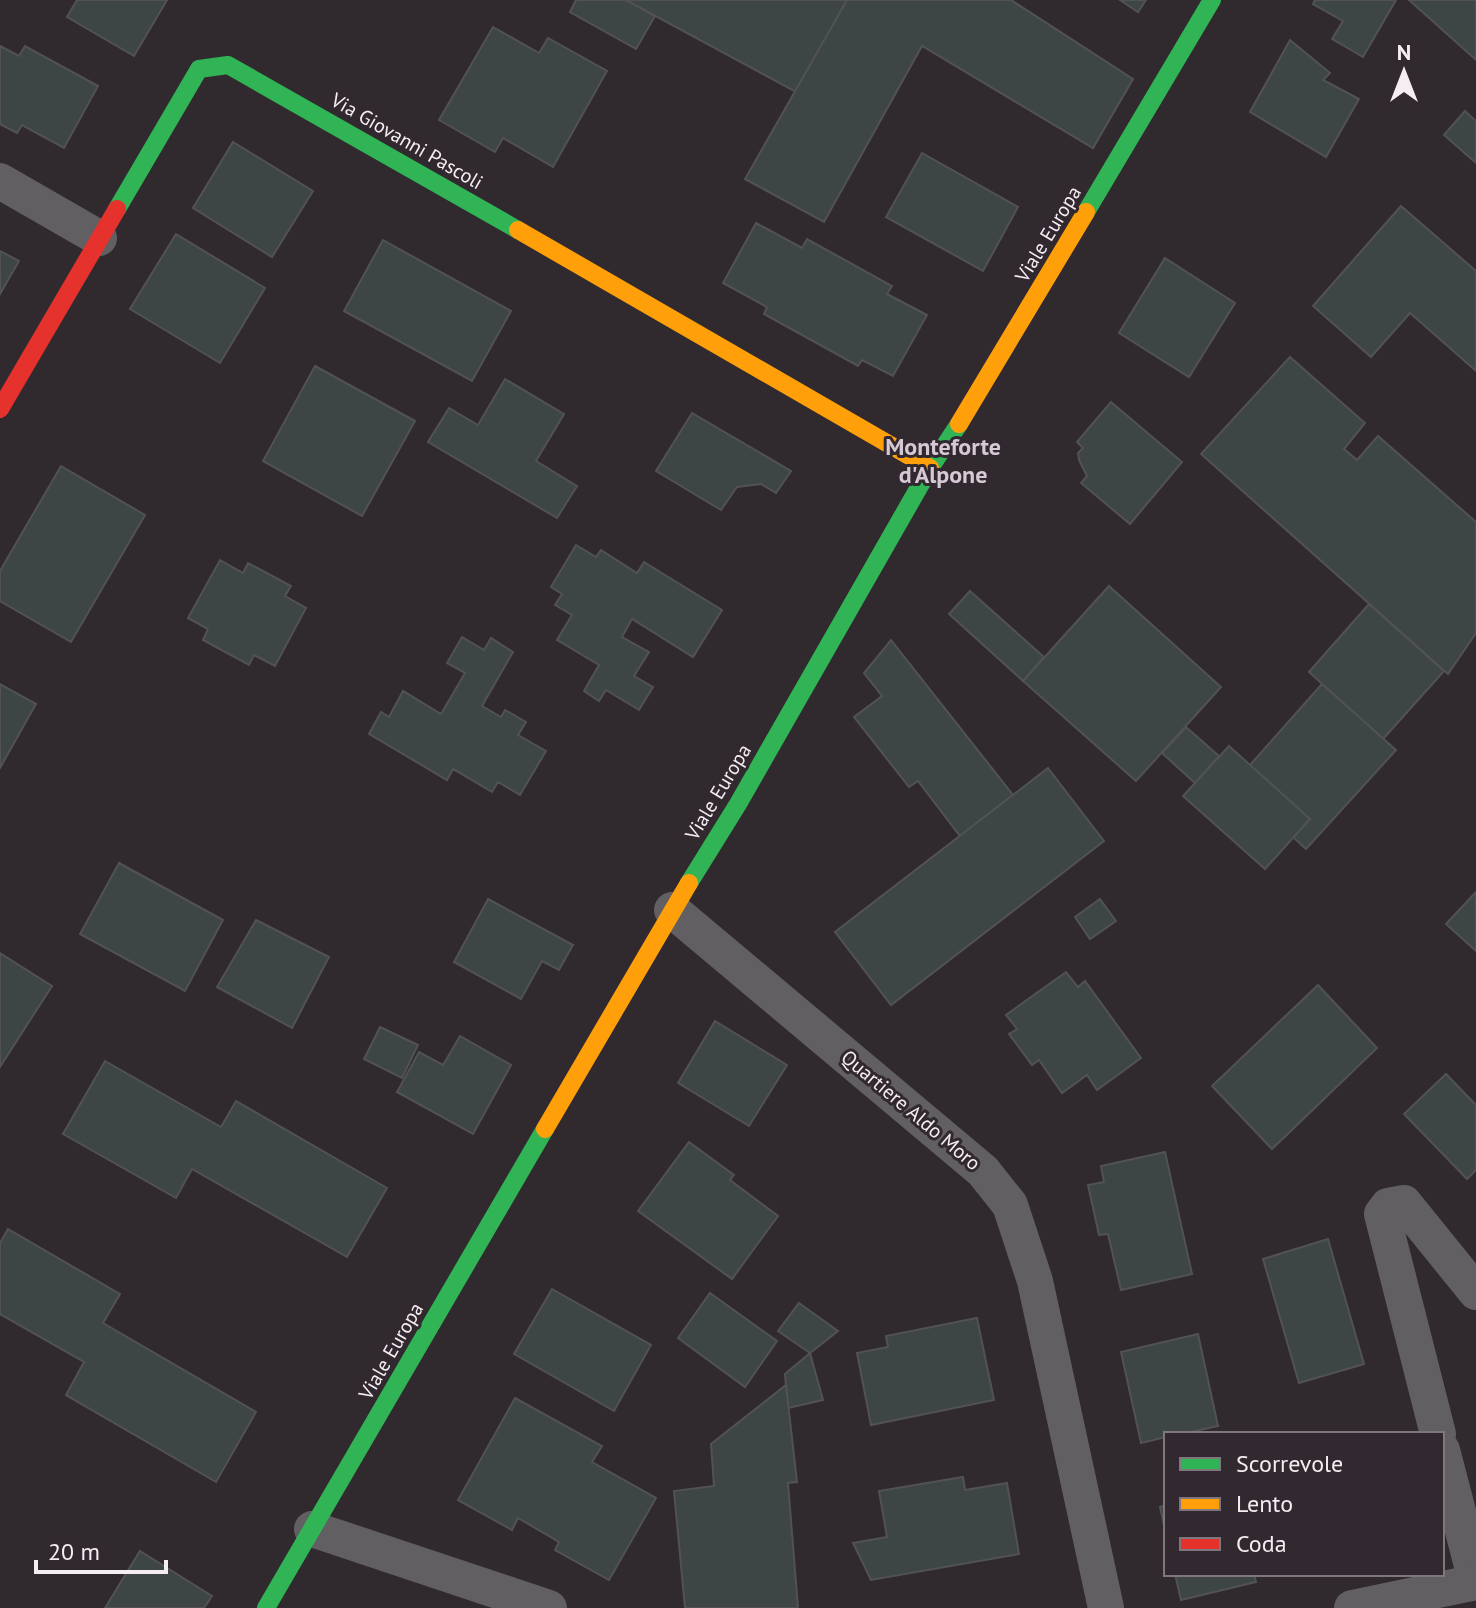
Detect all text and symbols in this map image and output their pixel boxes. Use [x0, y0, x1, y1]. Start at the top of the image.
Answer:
north arrow [1364, 32, 1444, 112]
text: N [1397, 38, 1411, 66]
street label: Via Giovanni Pascoli [325, 86, 488, 195]
street label: Viale Europa [1009, 181, 1087, 288]
district label: Monteforte d'Alpone [885, 431, 1001, 490]
street label: Viale Europa [679, 739, 757, 846]
street label: Quartiere Aldo Moro [836, 1044, 986, 1176]
street label: Viale Europa [352, 1298, 429, 1405]
legend [1164, 1432, 1444, 1576]
text: Scorrevole [1236, 1448, 1343, 1479]
text: Lento [1236, 1488, 1293, 1519]
scale bar [36, 1524, 166, 1574]
text: Coda [1236, 1528, 1287, 1559]
text: 20 m [48, 1536, 100, 1567]

